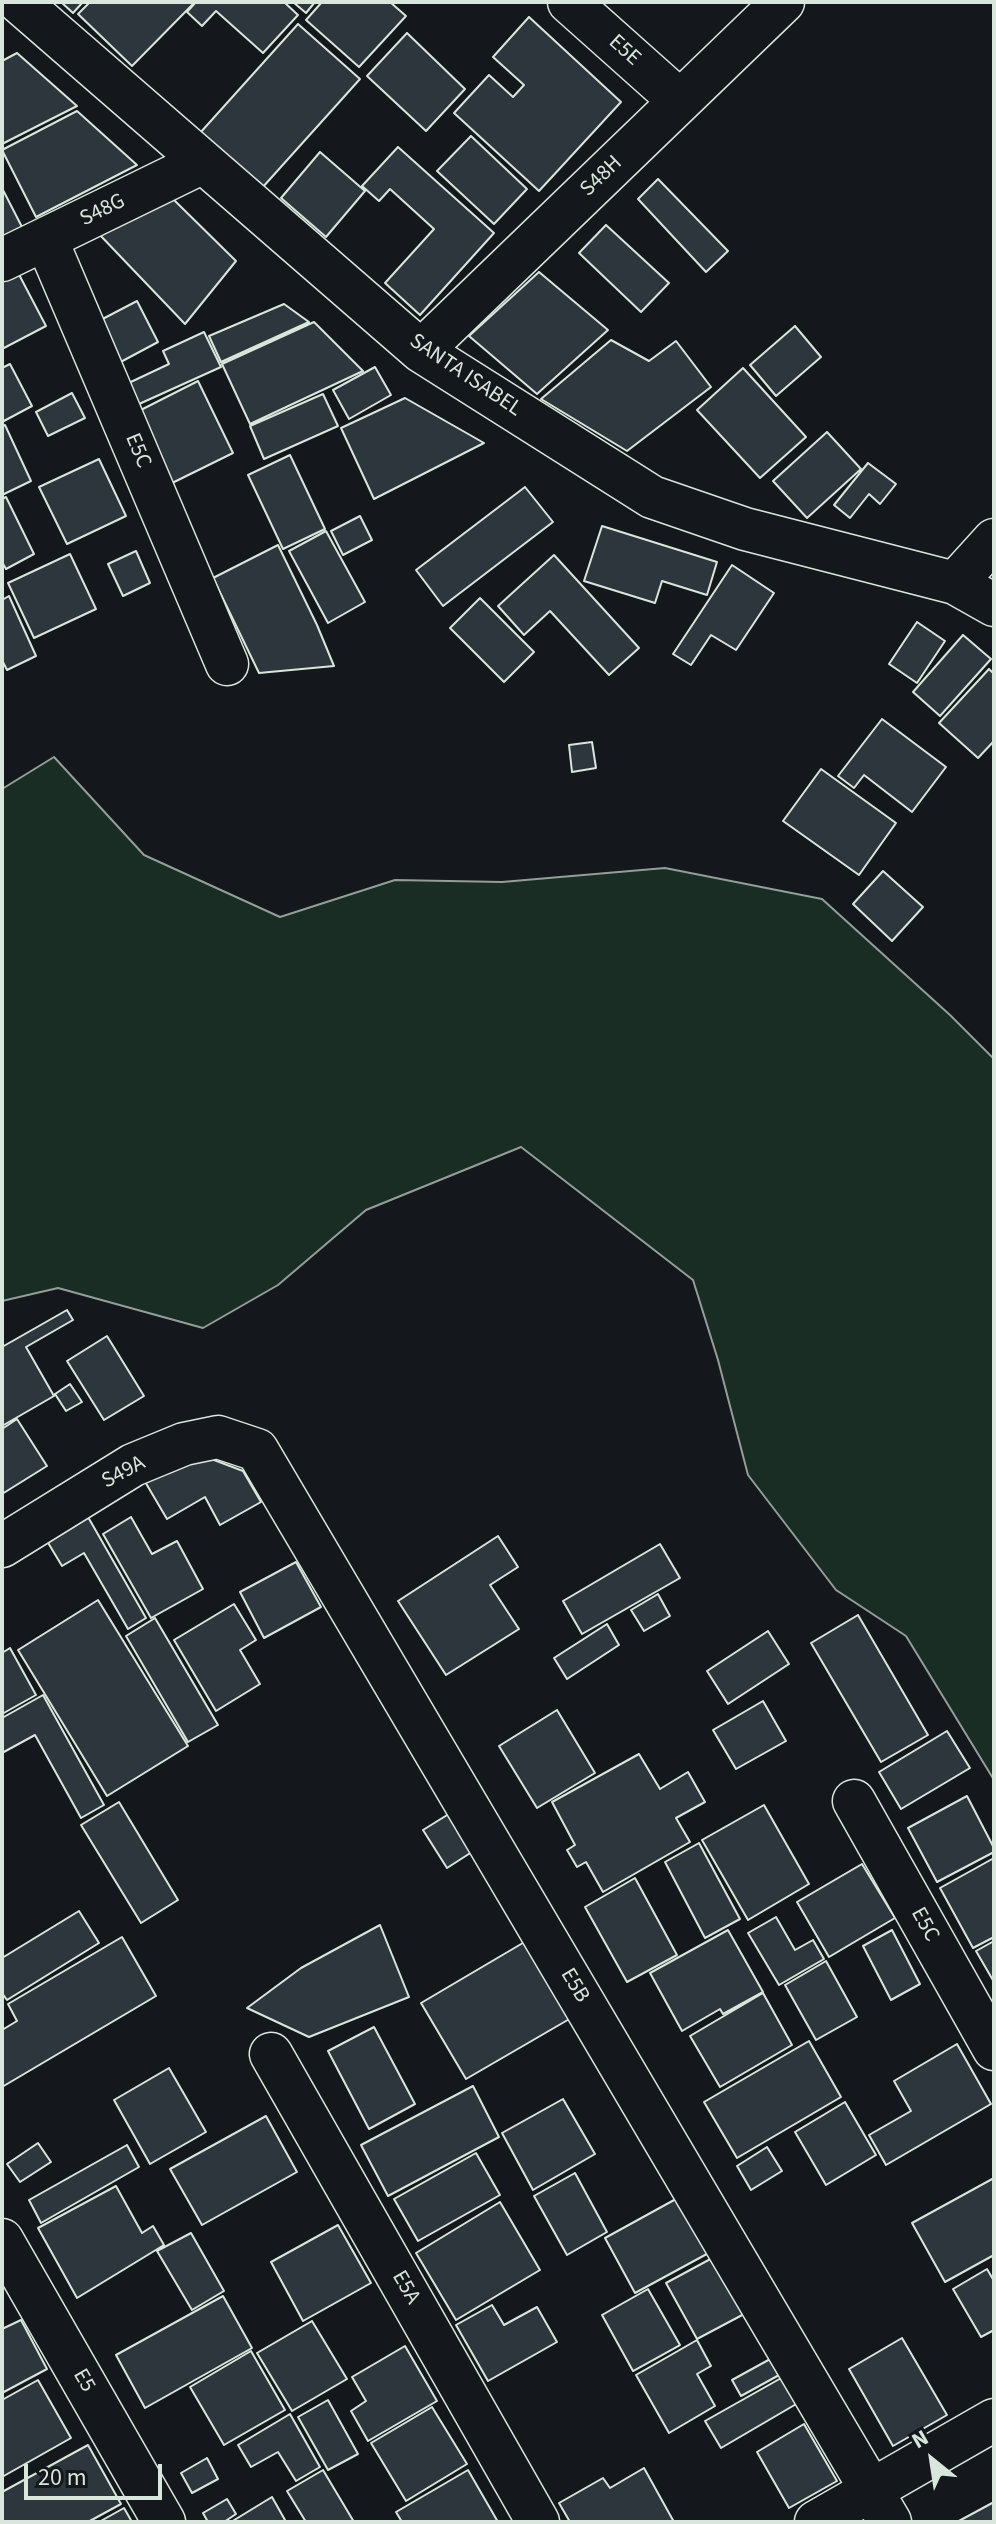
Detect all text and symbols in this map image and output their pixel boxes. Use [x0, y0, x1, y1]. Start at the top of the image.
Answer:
street label: E5E [602, 30, 646, 72]
street label: S48H [576, 151, 628, 203]
street label: S48G [76, 189, 130, 233]
street label: SANTA ISABEL [404, 329, 526, 423]
street label: E5C [118, 430, 156, 472]
street label: S49A [98, 1451, 150, 1495]
street label: E5C [904, 1903, 944, 1947]
street label: E5B [554, 1964, 594, 2008]
street label: E5A [385, 2266, 425, 2310]
street label: E5 [66, 2365, 100, 2397]
north arrow [892, 2420, 972, 2500]
text: N [906, 2422, 934, 2457]
scale bar [28, 2448, 166, 2498]
text: 20 m [38, 2460, 87, 2495]

